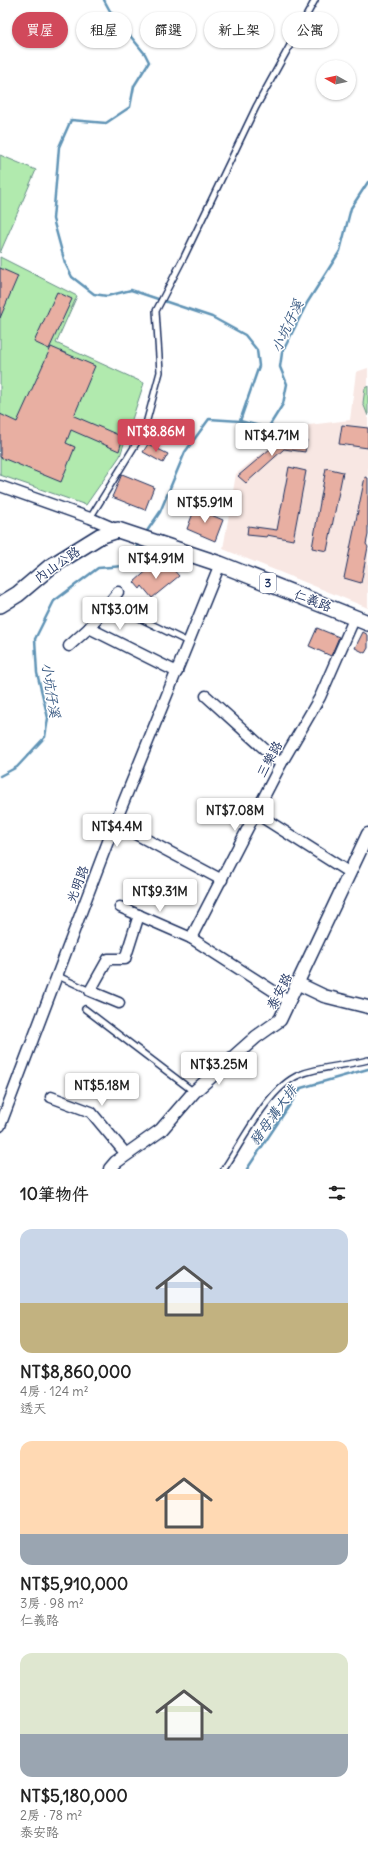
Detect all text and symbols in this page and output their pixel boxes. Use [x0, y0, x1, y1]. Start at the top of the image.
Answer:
chip: 買屋 [12, 12, 68, 48]
chip: 租屋 [76, 12, 132, 48]
chip: 篩選 [140, 12, 196, 48]
chip: 新上架 [204, 12, 274, 48]
chip: 公寓 [282, 12, 338, 48]
north arrow [316, 60, 356, 100]
map controls [316, 60, 356, 100]
water label: 小坑仔溪 [267, 296, 307, 355]
pin: NT$8.86M [115, 419, 197, 453]
text: NT$8.86M [127, 423, 185, 440]
pin: NT$4.71M [231, 423, 313, 457]
text: NT$4.71M [244, 427, 300, 444]
pin: NT$5.91M [164, 490, 246, 524]
text: NT$5.91M [177, 494, 233, 511]
street label: 內山公路 [31, 543, 83, 586]
pin: NT$4.91M [115, 546, 197, 580]
text: NT$4.91M [128, 550, 184, 567]
road number: 3 [260, 573, 276, 593]
street label: 仁義路 [292, 586, 334, 615]
pin: NT$3.01M [79, 597, 161, 631]
text: NT$3.01M [91, 601, 149, 618]
water label: 小坑仔溪 [38, 661, 64, 720]
street label: 三樂路 [253, 738, 286, 780]
pin: NT$7.08M [194, 798, 276, 832]
text: NT$7.08M [206, 802, 264, 819]
pin: NT$4.4M [80, 814, 154, 848]
text: NT$4.4M [91, 818, 143, 835]
street label: 光明路 [63, 863, 92, 905]
pin: NT$9.31M [119, 879, 201, 913]
text: NT$9.31M [132, 883, 188, 900]
street label: 泰安路 [263, 970, 296, 1012]
pin: NT$3.25M [178, 1052, 260, 1086]
text: NT$3.25M [190, 1056, 248, 1073]
pin: NT$5.18M [61, 1073, 143, 1107]
text: NT$5.18M [74, 1077, 130, 1094]
water label: 豬母溝大排 [245, 1080, 302, 1149]
icon: filters [326, 1182, 348, 1204]
text: 10筆物件 [20, 1183, 89, 1205]
icon: home [148, 1255, 220, 1327]
text: NT$8,860,000 [20, 1361, 131, 1383]
text: 4房 · 124 m² [20, 1383, 89, 1400]
text: 透天 [20, 1400, 46, 1417]
icon: home [148, 1467, 220, 1539]
text: NT$5,910,000 [20, 1573, 128, 1595]
text: 3房 · 98 m² [20, 1595, 84, 1612]
text: 仁義路 [20, 1612, 59, 1629]
icon: home [148, 1679, 220, 1751]
text: NT$5,180,000 [20, 1785, 128, 1807]
text: 2房 · 78 m² [20, 1807, 82, 1824]
text: 泰安路 [20, 1824, 59, 1841]

